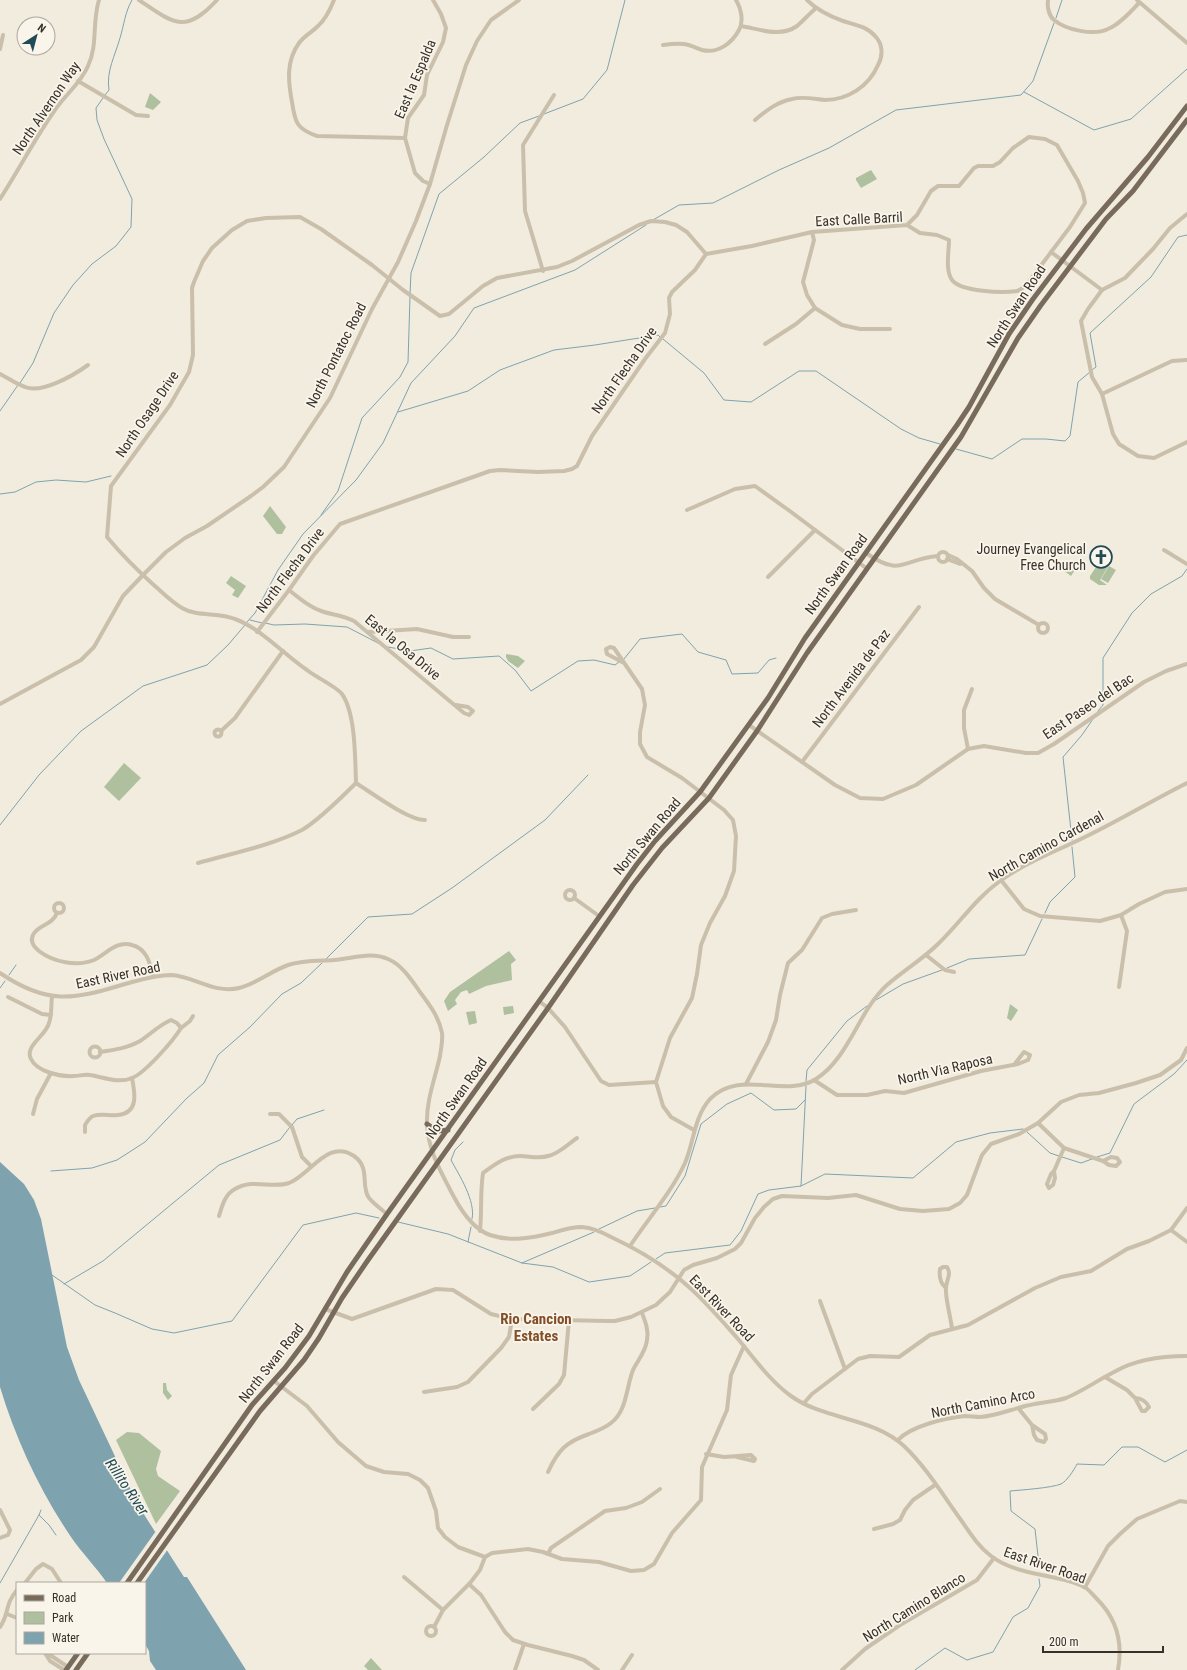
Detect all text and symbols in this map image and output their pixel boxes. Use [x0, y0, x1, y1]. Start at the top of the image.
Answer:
north arrow [16, 16, 56, 56]
text: N [35, 21, 48, 36]
street label: East la Espalda [391, 37, 439, 121]
street label: North Alvernon Way [9, 58, 83, 158]
street label: East Calle Barril [815, 209, 903, 229]
street label: North Swan Road [983, 262, 1049, 350]
street label: North Pontatoc Road [303, 300, 369, 410]
street label: North Flecha Drive [588, 323, 660, 416]
street label: North Osage Drive [112, 367, 182, 460]
street label: North Flecha Drive [253, 524, 327, 616]
street label: North Swan Road [801, 531, 871, 617]
place label: Journey Evangelical Free Church [976, 541, 1086, 573]
church icon: Journey Evangelical Free Church [1088, 544, 1114, 570]
street label: East la Osa Drive [362, 611, 444, 683]
street label: North Avenida de Paz [809, 626, 893, 730]
street label: East Paseo del Bac [1040, 670, 1136, 742]
street label: North Swan Road [610, 794, 684, 878]
street label: North Camino Cardenal [986, 808, 1106, 884]
street label: East River Road [74, 958, 162, 992]
street label: North Via Raposa [896, 1050, 994, 1088]
street label: North Swan Road [422, 1054, 490, 1142]
street label: East River Road [686, 1271, 758, 1345]
district label: Rio Cancion Estates [500, 1310, 572, 1345]
street label: North Swan Road [235, 1320, 307, 1406]
street label: North Camino Arco [930, 1385, 1036, 1421]
water label: Rillito River [102, 1455, 153, 1519]
street label: East River Road [1002, 1543, 1088, 1587]
street label: North Camino Blanco [860, 1569, 968, 1645]
legend [16, 1582, 146, 1654]
text: Road [52, 1591, 76, 1605]
text: Park [52, 1611, 74, 1625]
scale bar [1043, 1628, 1163, 1654]
text: Water [52, 1631, 80, 1645]
text: 200 m [1049, 1635, 1079, 1649]

